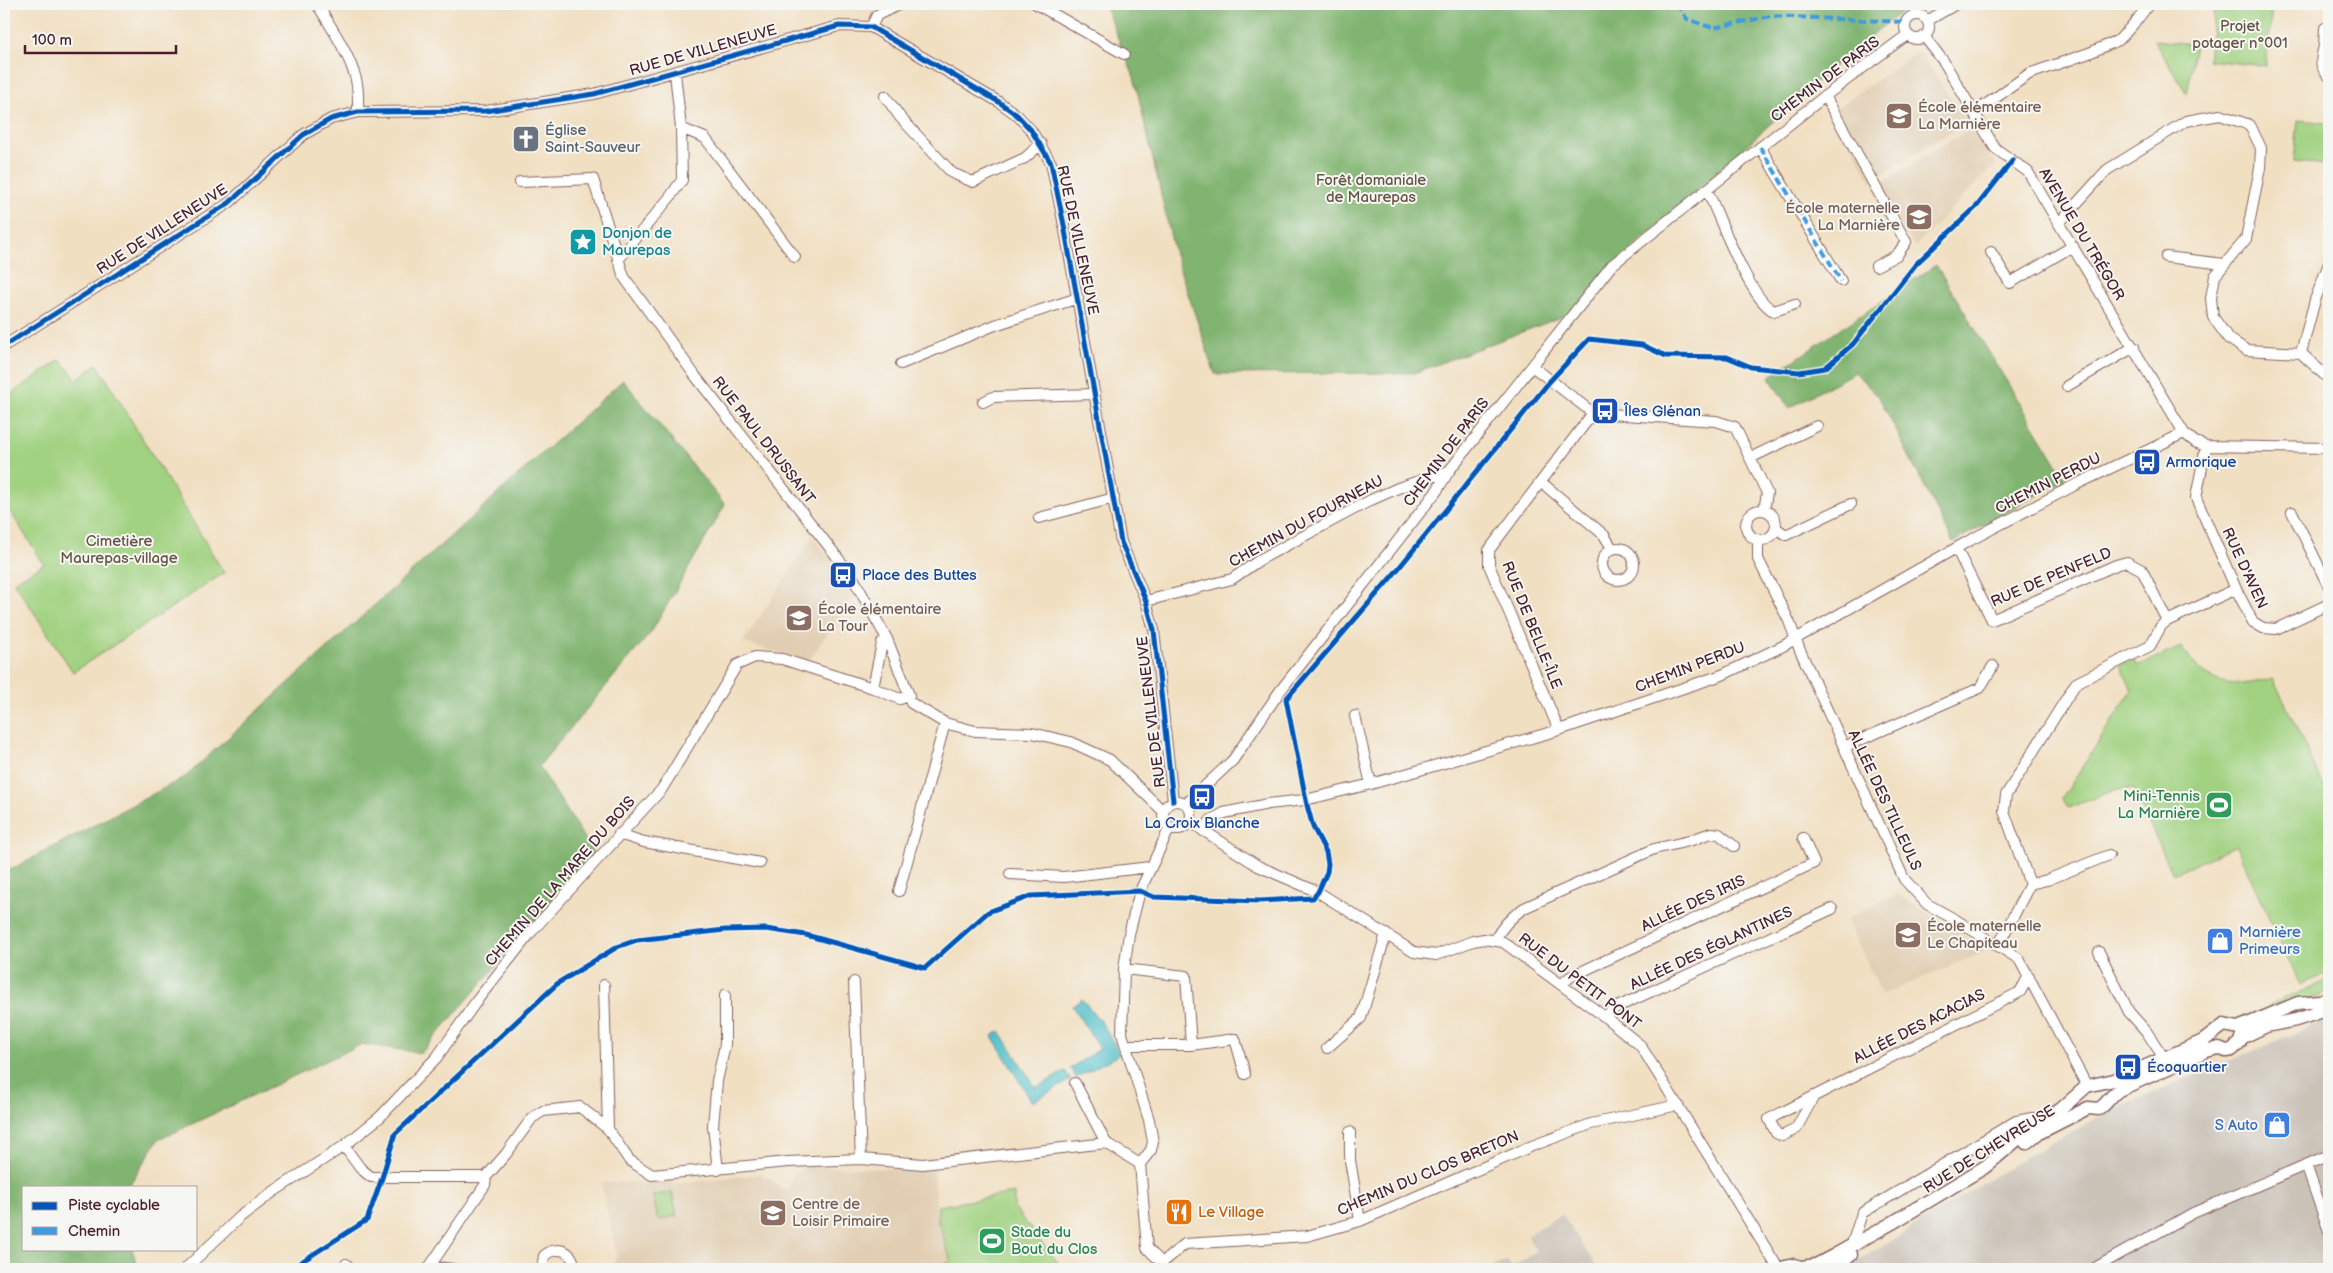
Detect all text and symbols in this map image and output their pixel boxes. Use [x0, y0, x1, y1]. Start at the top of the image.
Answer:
park label: Projet potager n°001 [2192, 17, 2288, 53]
street label: RUE DE VILLENEUVE [627, 20, 779, 81]
scale bar [25, 22, 176, 54]
text: 100 m [32, 31, 72, 50]
street label: CHEMIN DE PARIS [1767, 32, 1883, 126]
place label: École élémentaire La Marnière [1918, 98, 2042, 134]
school or university icon: École élémentaire La Marnière [1884, 101, 1914, 131]
place label: Église Saint-Sauveur [545, 121, 641, 157]
church icon: Église Saint-Sauveur [511, 124, 541, 154]
street label: RUE DE VILLENEUVE [1052, 164, 1103, 317]
street label: AVENUE DU TRÉGOR [2035, 165, 2129, 304]
park label: Forêt domaniale de Maurepas [1316, 171, 1426, 207]
street label: RUE DE VILLENEUVE [93, 180, 231, 279]
place label: École maternelle La Marnière [1786, 199, 1900, 235]
school or university icon: École maternelle La Marnière [1904, 202, 1934, 232]
place label: Donjon de Maurepas [602, 224, 672, 260]
place icon: Donjon de Maurepas [568, 227, 598, 257]
street label: RUE PAUL DRUSSANT [708, 373, 819, 508]
street label: CHEMIN DE PARIS [1399, 394, 1493, 510]
bus stop icon: Îles Glénan [1590, 396, 1620, 426]
place label: Îles Glénan [1623, 402, 1701, 421]
bus stop icon: Armorique [2132, 447, 2162, 477]
street label: CHEMIN PERDU [1992, 449, 2104, 518]
place label: Armorique [2166, 453, 2237, 472]
street label: CHEMIN DU FOURNEAU [1226, 471, 1387, 572]
street label: RUE D'AVEN [2217, 525, 2272, 612]
park label: Cimetière Maurepas-village [60, 532, 178, 568]
street label: RUE DE PENFELD [1988, 543, 2115, 611]
street label: RUE DE BELLE-ÎLE [1497, 559, 1566, 692]
bus stop icon: Place des Buttes [828, 560, 858, 590]
place label: Place des Buttes [862, 566, 977, 585]
place label: École élémentaire La Tour [818, 600, 942, 636]
school or university icon: École élémentaire La Tour [784, 603, 814, 633]
street label: RUE DE VILLENEUVE [1133, 635, 1170, 789]
street label: CHEMIN PERDU [1632, 638, 1748, 697]
street label: ALLÉE DES TILLEULS [1844, 727, 1925, 874]
bus stop icon: La Croix Blanche [1187, 782, 1217, 812]
place label: Mini-Tennis La Marnière [2117, 787, 2201, 823]
sports icon: Mini-Tennis La Marnière [2204, 790, 2234, 820]
street label: CHEMIN DE LA MARE DU BOIS [481, 792, 639, 970]
place label: La Croix Blanche [1144, 814, 1260, 833]
street label: ALLÉE DES IRIS [1638, 871, 1748, 936]
street label: ALLÉE DES ÉGLANTINES [1627, 902, 1796, 995]
place label: École maternelle Le Chapiteau [1927, 917, 2042, 953]
school or university icon: École maternelle Le Chapiteau [1893, 920, 1923, 950]
place label: Marnière Primeurs [2239, 923, 2301, 959]
shop icon: Marnière Primeurs [2205, 926, 2235, 956]
street label: RUE DU PETIT PONT [1515, 929, 1645, 1034]
street label: ALLÉE DES ACACIAS [1850, 985, 1988, 1068]
bus stop icon: Écoquartier [2113, 1052, 2143, 1082]
place label: Écoquartier [2147, 1058, 2227, 1077]
street label: RUE DE CHEVREUSE [1920, 1101, 2059, 1198]
shop icon: S Auto [2262, 1110, 2292, 1140]
place label: S Auto [2215, 1116, 2258, 1135]
street label: CHEMIN DU CLOS BRETON [1335, 1127, 1522, 1220]
legend [22, 1186, 198, 1250]
place label: Centre de Loisir Primaire [792, 1195, 889, 1231]
text: Piste cyclable [68, 1196, 160, 1215]
restaurant icon: Le Village [1164, 1197, 1194, 1227]
school or university icon: Centre de Loisir Primaire [758, 1198, 788, 1228]
place label: Le Village [1198, 1203, 1264, 1222]
text: Chemin [68, 1222, 120, 1241]
place label: Stade du Bout du Clos [1011, 1223, 1098, 1259]
sports icon: Stade du Bout du Clos [977, 1226, 1007, 1256]

